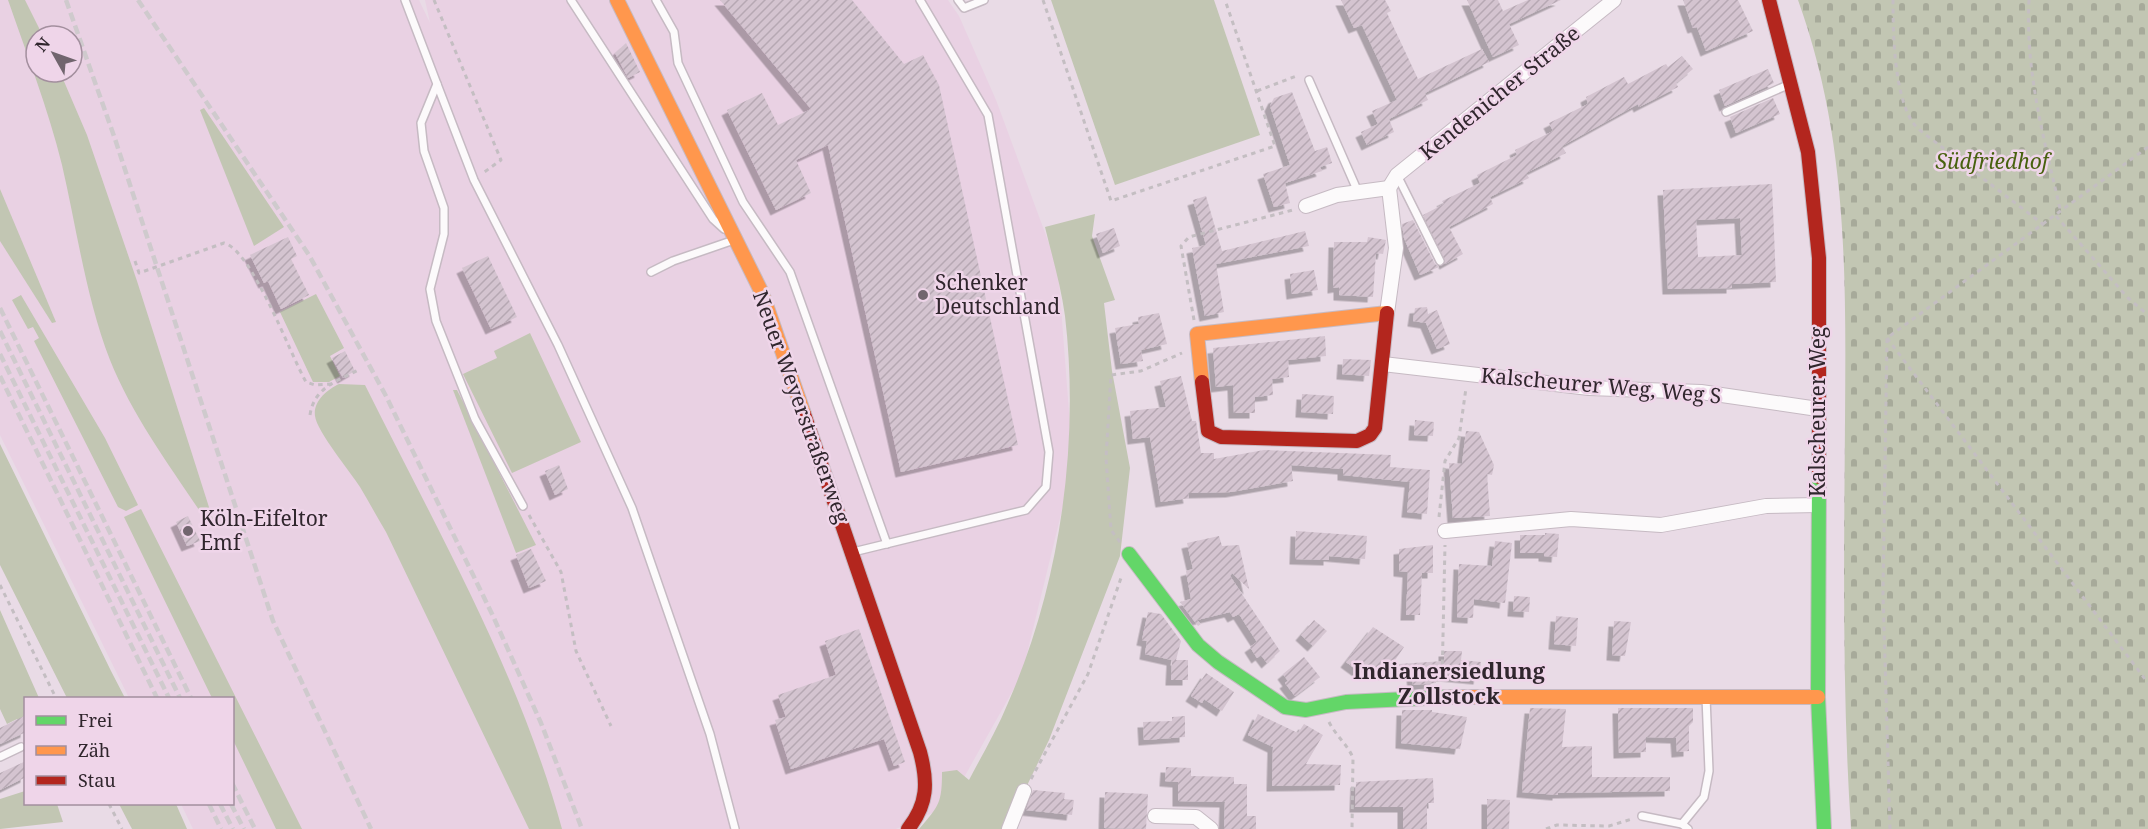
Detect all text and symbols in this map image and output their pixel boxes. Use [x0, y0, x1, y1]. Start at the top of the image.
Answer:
street label: Kendenicher Straße [1413, 19, 1585, 166]
north arrow [24, 24, 84, 84]
text: N [30, 32, 55, 56]
park label: Südfriedhof [1936, 147, 2053, 175]
place label: Schenker Deutschland [935, 268, 1060, 320]
street label: Neuer Weyerstraßerweg [747, 286, 857, 528]
marker: Schenker Deutschland [916, 288, 930, 302]
street label: Kalscheurer Weg [1803, 326, 1831, 497]
street label: Kalscheurer Weg, Weg S [1480, 361, 1723, 409]
place label: Köln-Eifeltor Emf [200, 504, 328, 556]
marker: Köln-Eifeltor Emf [181, 524, 195, 538]
district label: Indianersiedlung Zollstock [1353, 655, 1546, 710]
legend [24, 697, 234, 805]
text: Frei [78, 708, 113, 732]
text: Zäh [78, 738, 110, 762]
text: Stau [78, 768, 116, 792]

